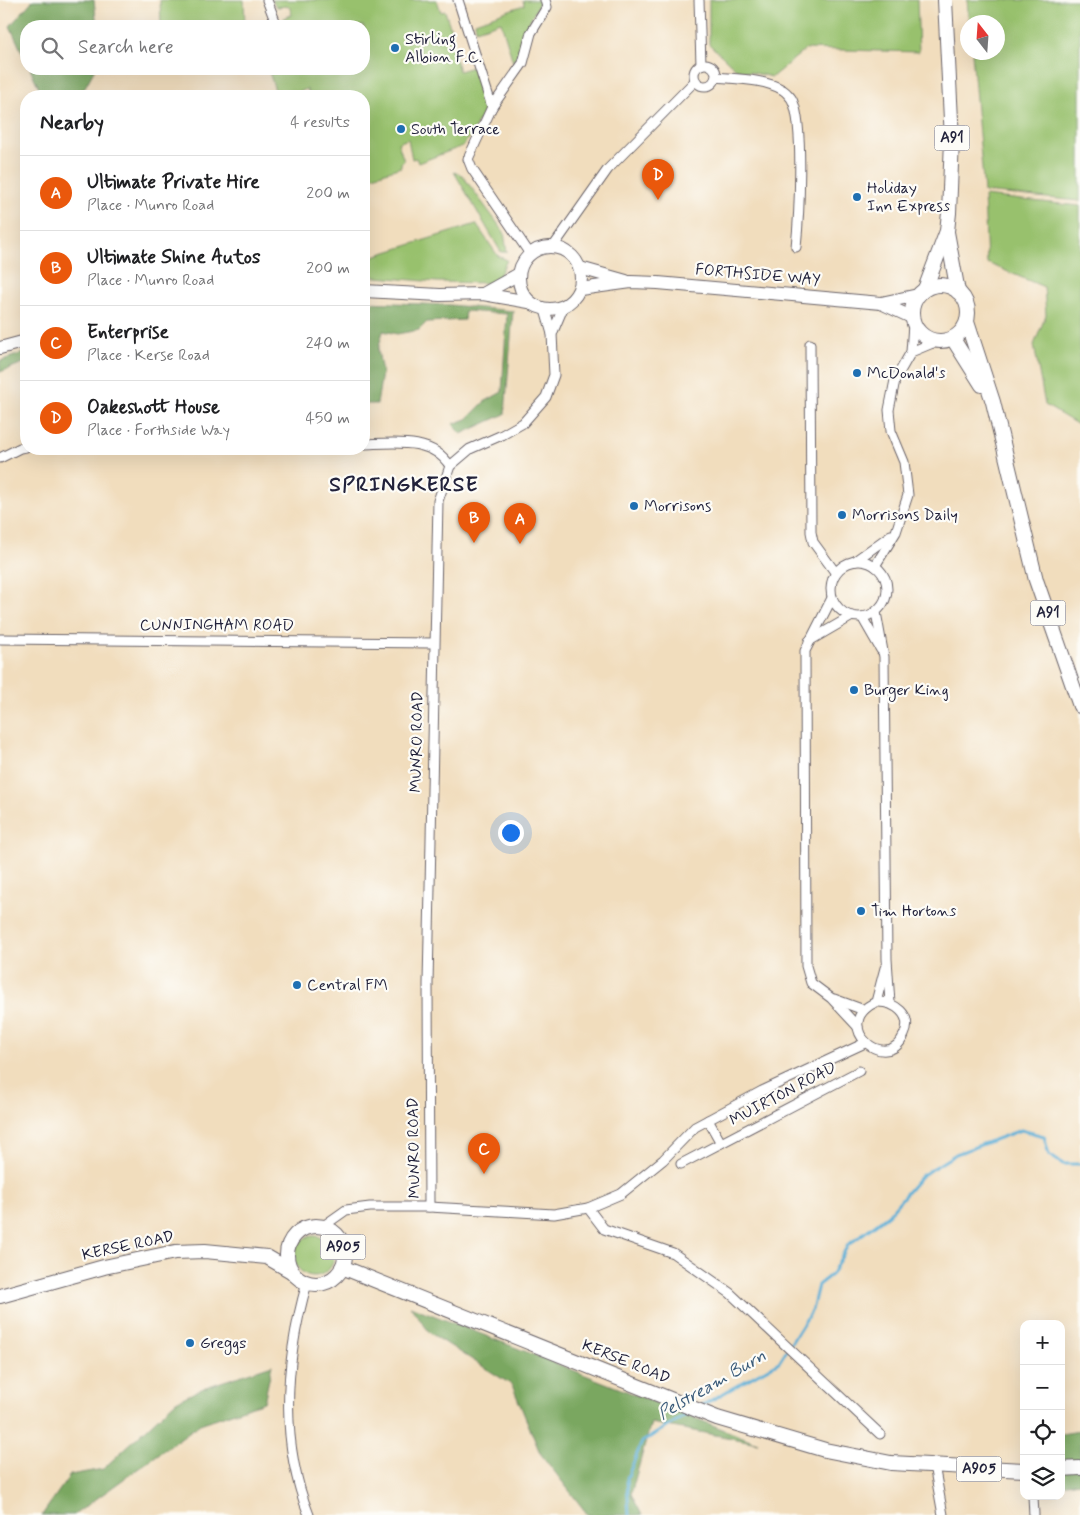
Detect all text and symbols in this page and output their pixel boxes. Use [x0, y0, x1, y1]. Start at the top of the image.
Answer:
north arrow [960, 15, 1005, 60]
search box [20, 20, 370, 75]
place label: Stirling Albion F.C. [405, 29, 482, 68]
icon: search [38, 34, 66, 62]
text: Search here [78, 35, 174, 60]
marker: Stirling Albion F.C. [389, 42, 401, 54]
text: Nearby [40, 109, 104, 137]
text: 4 results [290, 112, 350, 133]
place label: South Terrace [411, 119, 500, 140]
marker: South Terrace [395, 123, 407, 135]
road number: A91 [934, 126, 970, 150]
pin: D [642, 159, 674, 200]
text: Ultimate Private Hire [87, 170, 260, 195]
place label: Holiday Inn Express [867, 178, 950, 217]
text: A [51, 183, 61, 204]
text: 200 m [306, 183, 350, 204]
marker: Holiday Inn Express [851, 191, 863, 203]
text: Place · Munro Road [87, 195, 214, 216]
text: Ultimate Shine Autos [87, 245, 260, 270]
text: B [51, 258, 61, 279]
text: 200 m [306, 258, 350, 279]
street label: FORTHSIDE WAY [695, 259, 822, 291]
text: Place · Munro Road [87, 270, 214, 291]
text: Enterprise [87, 320, 169, 345]
text: C [50, 333, 62, 354]
text: 240 m [306, 333, 350, 354]
text: Place · Kerse Road [87, 345, 210, 366]
place label: McDonald's [867, 363, 946, 384]
marker: McDonald's [851, 367, 863, 379]
text: Oakeshott House [87, 395, 220, 420]
text: D [50, 408, 62, 429]
text: 450 m [305, 408, 350, 429]
text: Place · Forthside Way [87, 420, 230, 441]
district label: SPRINGKERSE [329, 471, 479, 499]
place label: Morrisons [644, 496, 711, 517]
marker: Morrisons [628, 500, 640, 512]
pin: B [458, 502, 490, 543]
pin: A [504, 503, 536, 544]
place label: Morrisons Daily [852, 505, 958, 526]
marker: Morrisons Daily [836, 509, 848, 521]
road number: A91 [1030, 600, 1066, 626]
street label: CUNNINGHAM ROAD [140, 615, 294, 636]
place label: Burger King [864, 680, 949, 702]
marker: Burger King [848, 684, 860, 696]
street label: MUNRO ROAD [406, 691, 428, 793]
your location [498, 820, 524, 846]
place label: Tim Hortons [871, 901, 956, 922]
marker: Tim Hortons [855, 905, 867, 917]
place label: Central FM [307, 975, 388, 996]
marker: Central FM [291, 979, 303, 991]
street label: MUIRTON ROAD [726, 1057, 840, 1131]
street label: MUNRO ROAD [403, 1097, 425, 1199]
pin: C [468, 1133, 500, 1174]
street label: KERSE ROAD [80, 1226, 176, 1266]
road number: A905 [320, 1234, 366, 1260]
map controls [1020, 1320, 1065, 1500]
button: + [1020, 1320, 1065, 1365]
place label: Greggs [200, 1333, 246, 1355]
street label: KERSE ROAD [579, 1335, 673, 1389]
marker: Greggs [184, 1337, 196, 1349]
water label: Pelstream Burn [654, 1344, 770, 1426]
button: − [1020, 1365, 1065, 1410]
button: locate [1020, 1410, 1065, 1455]
button: layers [1020, 1455, 1065, 1500]
road number: A905 [956, 1456, 1002, 1482]

